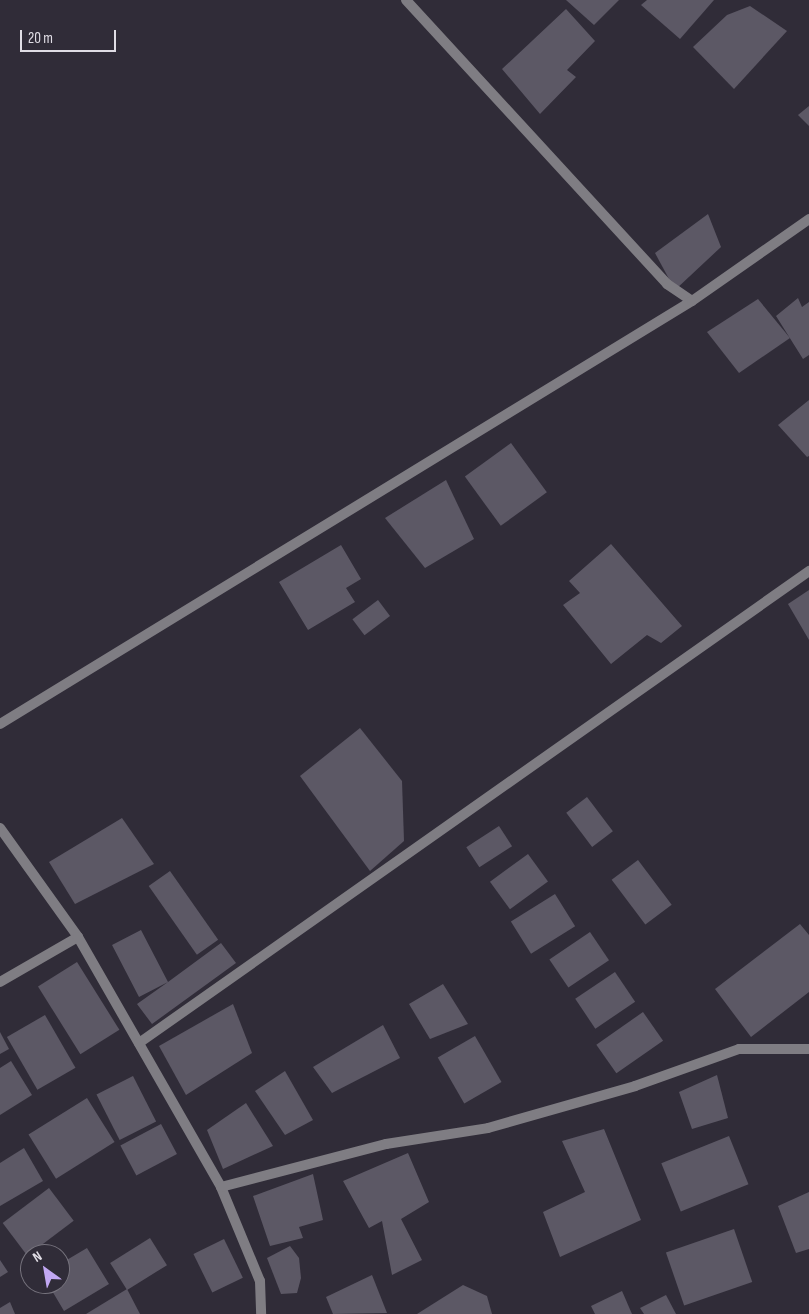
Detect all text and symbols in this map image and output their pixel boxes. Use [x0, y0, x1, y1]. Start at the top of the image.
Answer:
scale bar [22, 20, 119, 52]
text: 20 m [28, 29, 53, 48]
north arrow [20, 1244, 70, 1294]
text: N [30, 1248, 45, 1266]

